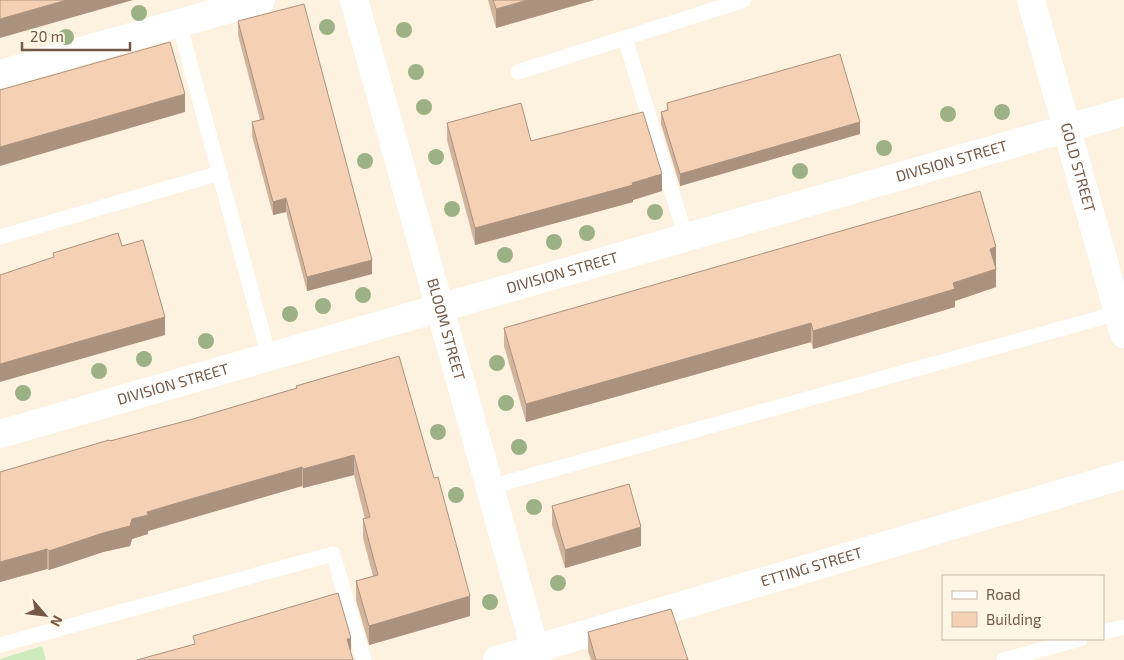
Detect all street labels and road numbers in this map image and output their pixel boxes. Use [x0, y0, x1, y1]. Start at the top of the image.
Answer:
street label: GOLD STREET [1058, 120, 1100, 215]
street label: DIVISION STREET [894, 136, 1010, 185]
street label: DIVISION STREET [504, 247, 620, 296]
street label: BLOOM STREET [424, 276, 470, 383]
street label: DIVISION STREET [115, 359, 231, 408]
street label: ETTING STREET [758, 543, 865, 590]

